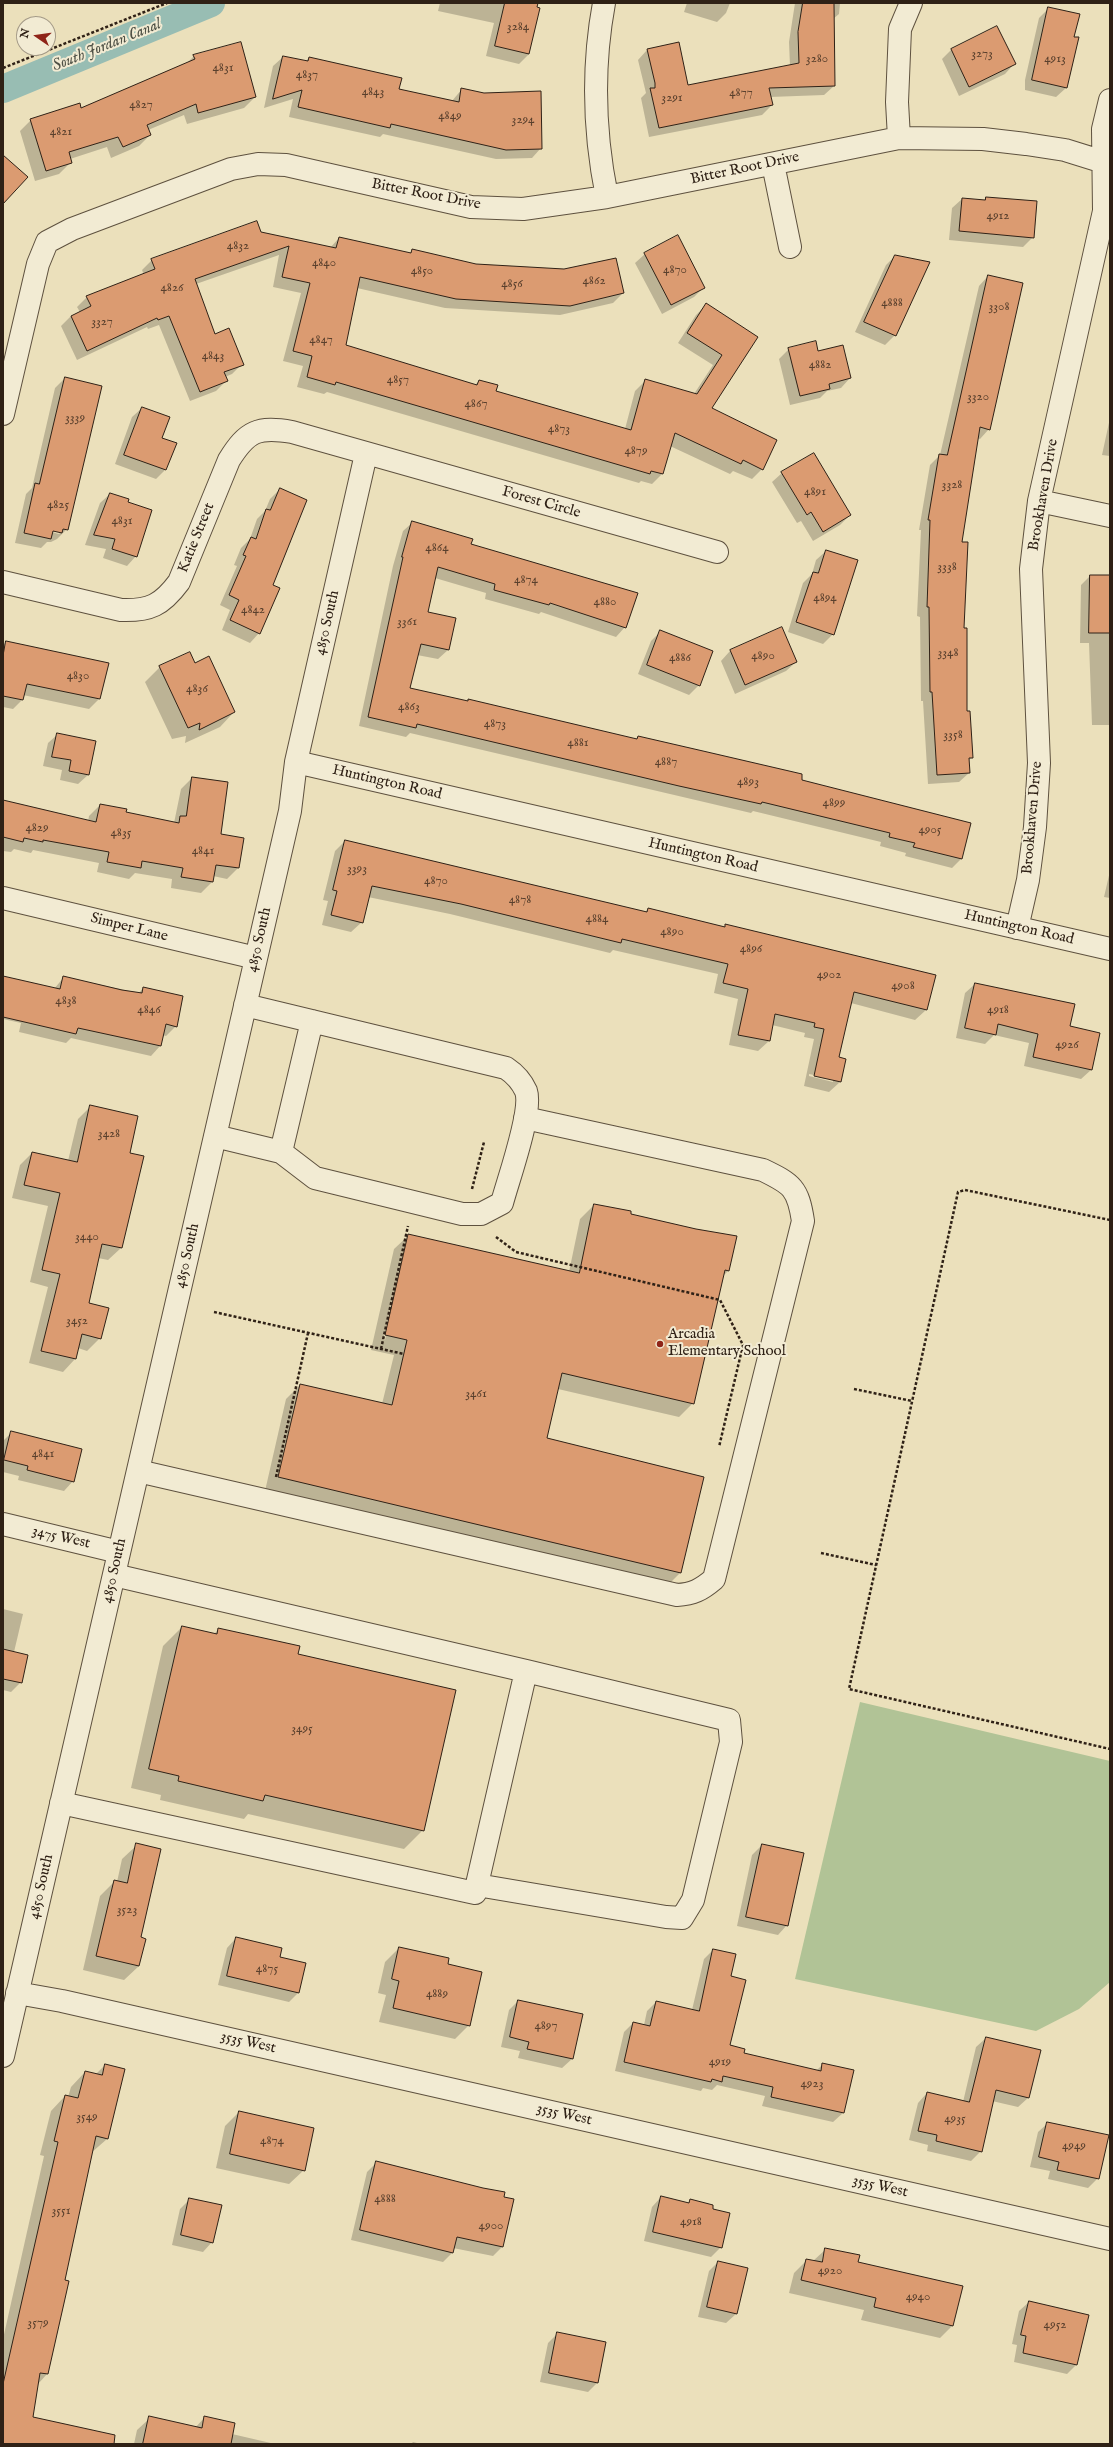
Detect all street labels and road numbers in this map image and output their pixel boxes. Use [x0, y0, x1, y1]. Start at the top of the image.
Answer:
street label: Bitter Root Drive [689, 149, 801, 189]
street label: Bitter Root Drive [370, 176, 482, 214]
street label: Brookhaven Drive [1025, 438, 1063, 552]
street label: Forest Circle [500, 483, 582, 523]
street label: Katie Street [175, 500, 219, 576]
street label: 4850 South [312, 589, 344, 657]
street label: Brookhaven Drive [1019, 761, 1047, 875]
street label: Huntington Road [330, 762, 444, 804]
street label: Huntington Road [646, 835, 760, 877]
street label: 4850 South [244, 906, 276, 974]
street label: Huntington Road [962, 907, 1076, 949]
street label: Simper Lane [88, 910, 170, 946]
street label: 4850 South [172, 1222, 204, 1290]
street label: 3475 West [30, 1523, 92, 1553]
street label: 4850 South [99, 1537, 131, 1605]
street label: 4850 South [26, 1853, 58, 1921]
street label: 3535 West [219, 2028, 277, 2058]
street label: 3535 West [535, 2100, 593, 2130]
street label: 3535 West [851, 2172, 909, 2202]

